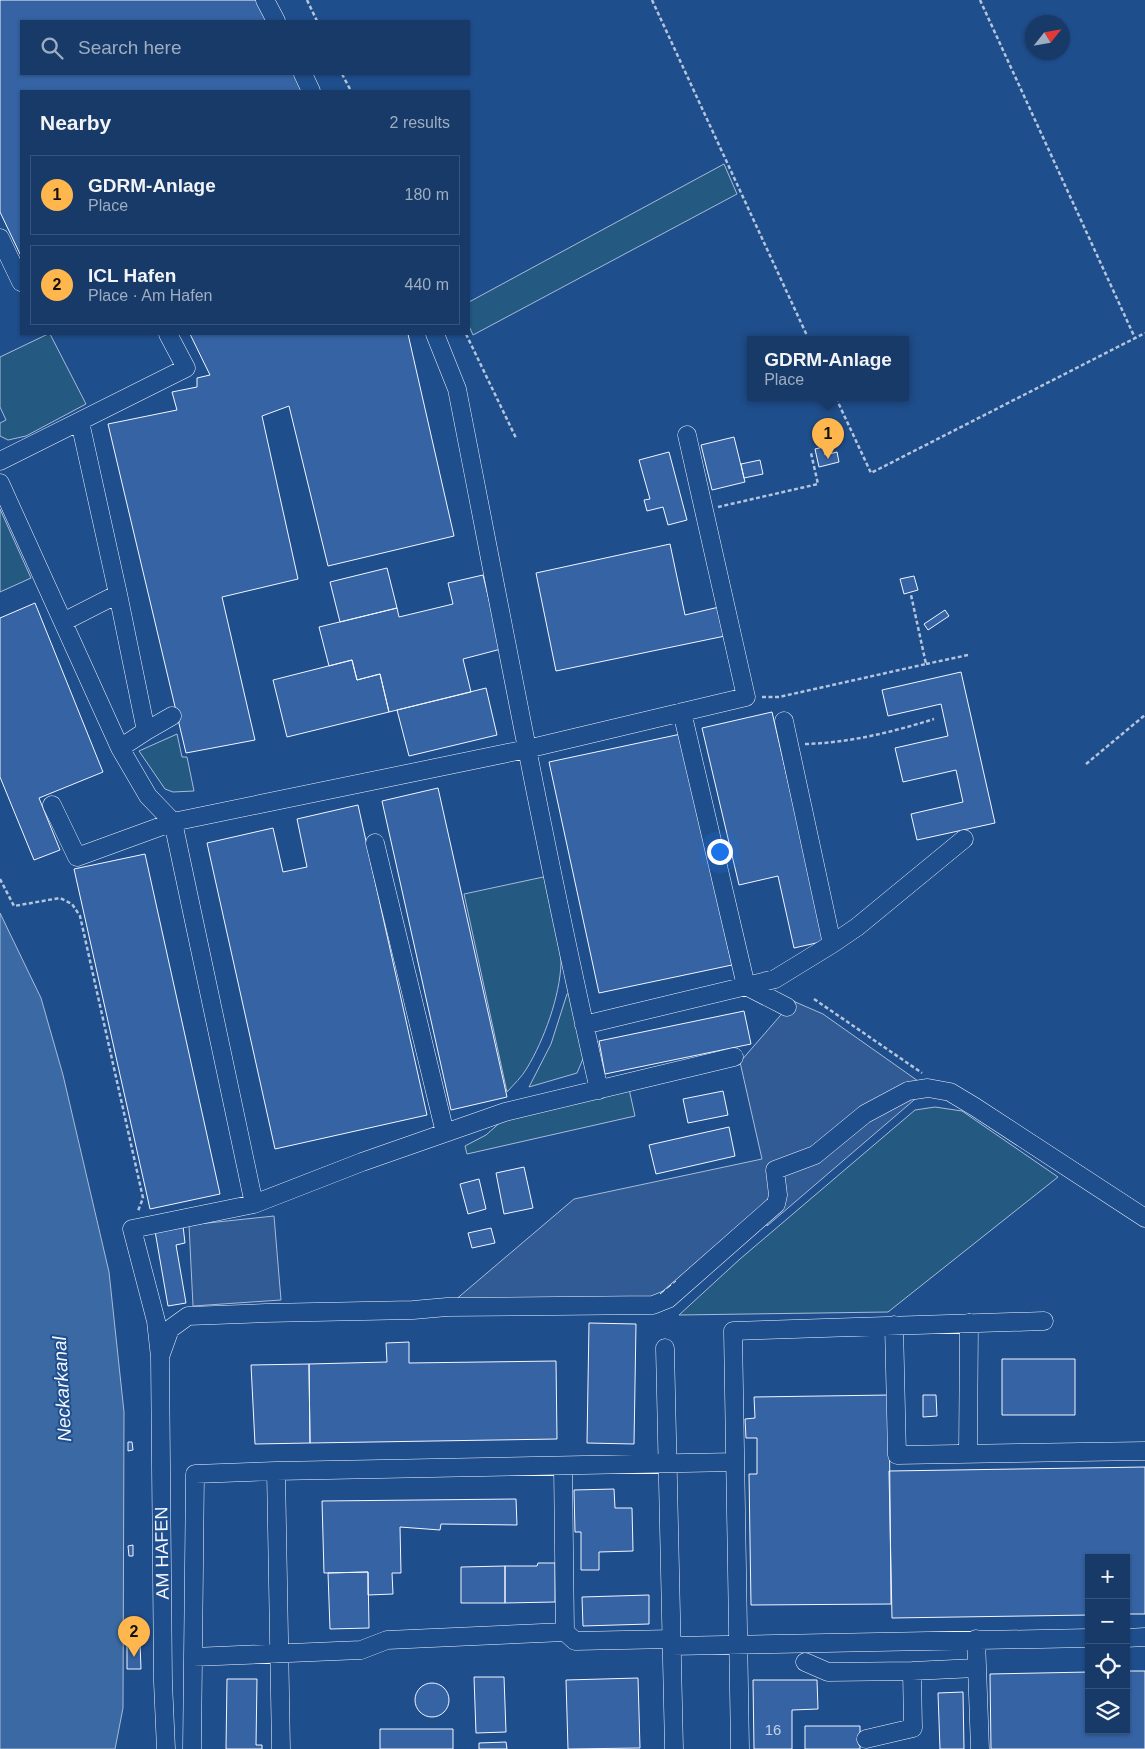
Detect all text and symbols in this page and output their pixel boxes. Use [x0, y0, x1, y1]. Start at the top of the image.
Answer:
north arrow [1025, 15, 1070, 60]
search box [20, 20, 470, 75]
icon: search [38, 34, 66, 62]
text: Search here [78, 37, 182, 58]
text: Nearby [40, 111, 111, 134]
text: 2 results [390, 114, 450, 131]
text: GDRM-Anlage [88, 175, 216, 196]
text: 1 [53, 186, 61, 203]
text: 180 m [405, 186, 449, 203]
text: Place [88, 197, 128, 214]
text: ICL Hafen [88, 265, 176, 286]
text: 2 [53, 276, 61, 293]
text: 440 m [405, 276, 449, 293]
text: Place · Am Hafen [88, 287, 213, 304]
popup [747, 336, 909, 401]
text: GDRM-Anlage [764, 349, 892, 370]
text: Place [764, 371, 804, 388]
pin: 1 [812, 418, 844, 459]
your location [707, 839, 733, 865]
water label: Neckarkanal [49, 1335, 75, 1442]
street label: AM HAFEN [151, 1506, 173, 1600]
map controls [1085, 1554, 1130, 1734]
button: + [1085, 1554, 1130, 1599]
button: − [1085, 1599, 1130, 1644]
pin: 2 [118, 1616, 150, 1657]
button: locate [1085, 1644, 1130, 1689]
button: layers [1085, 1689, 1130, 1734]
house number: 16 [765, 1721, 781, 1738]

